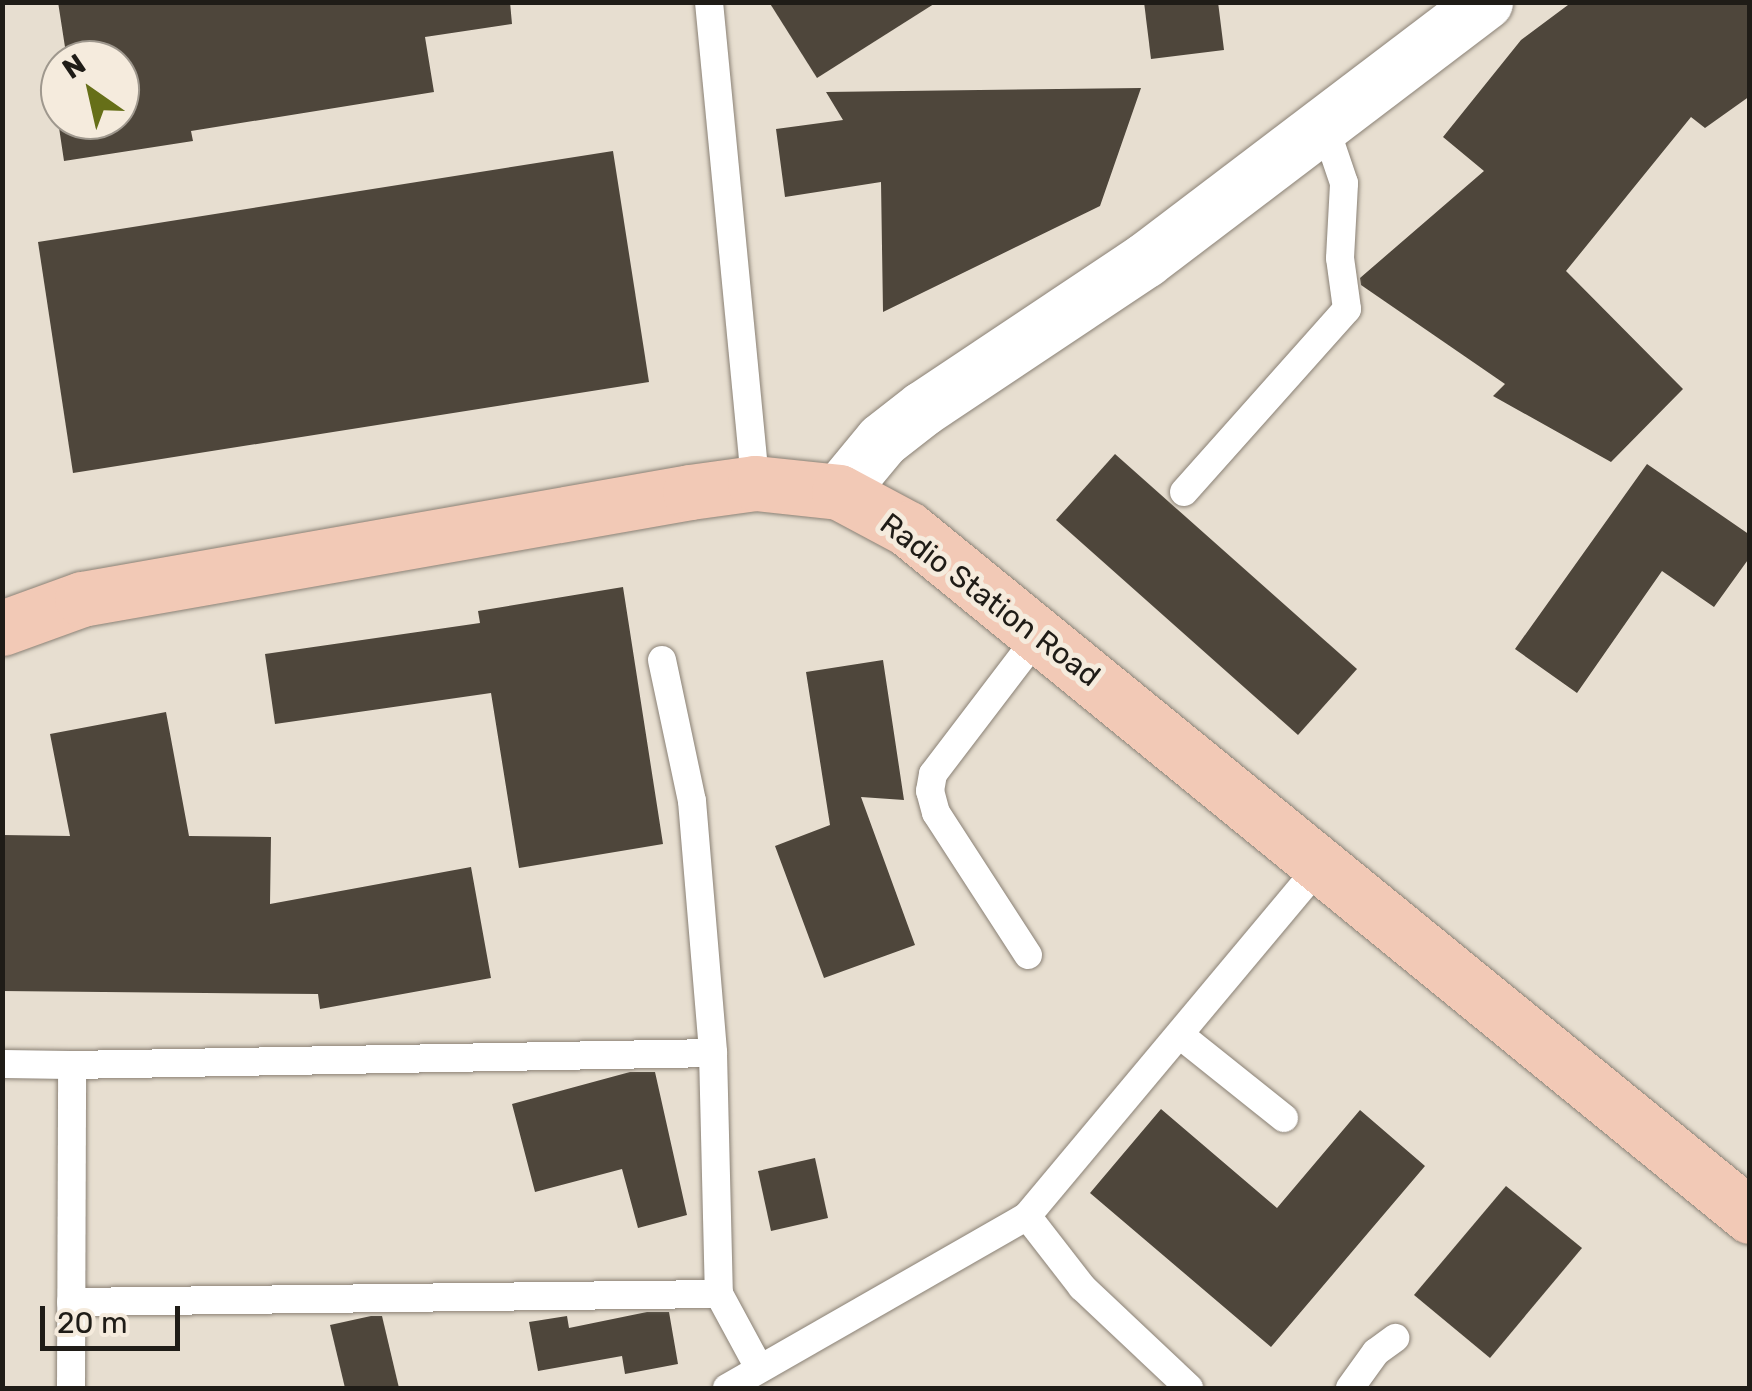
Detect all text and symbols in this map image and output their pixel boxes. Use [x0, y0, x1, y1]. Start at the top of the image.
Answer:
north arrow [40, 40, 140, 140]
text: N [56, 47, 92, 86]
street label: Radio Station Road [873, 506, 1107, 694]
scale bar [45, 1286, 185, 1348]
text: 20 m [57, 1305, 128, 1341]

